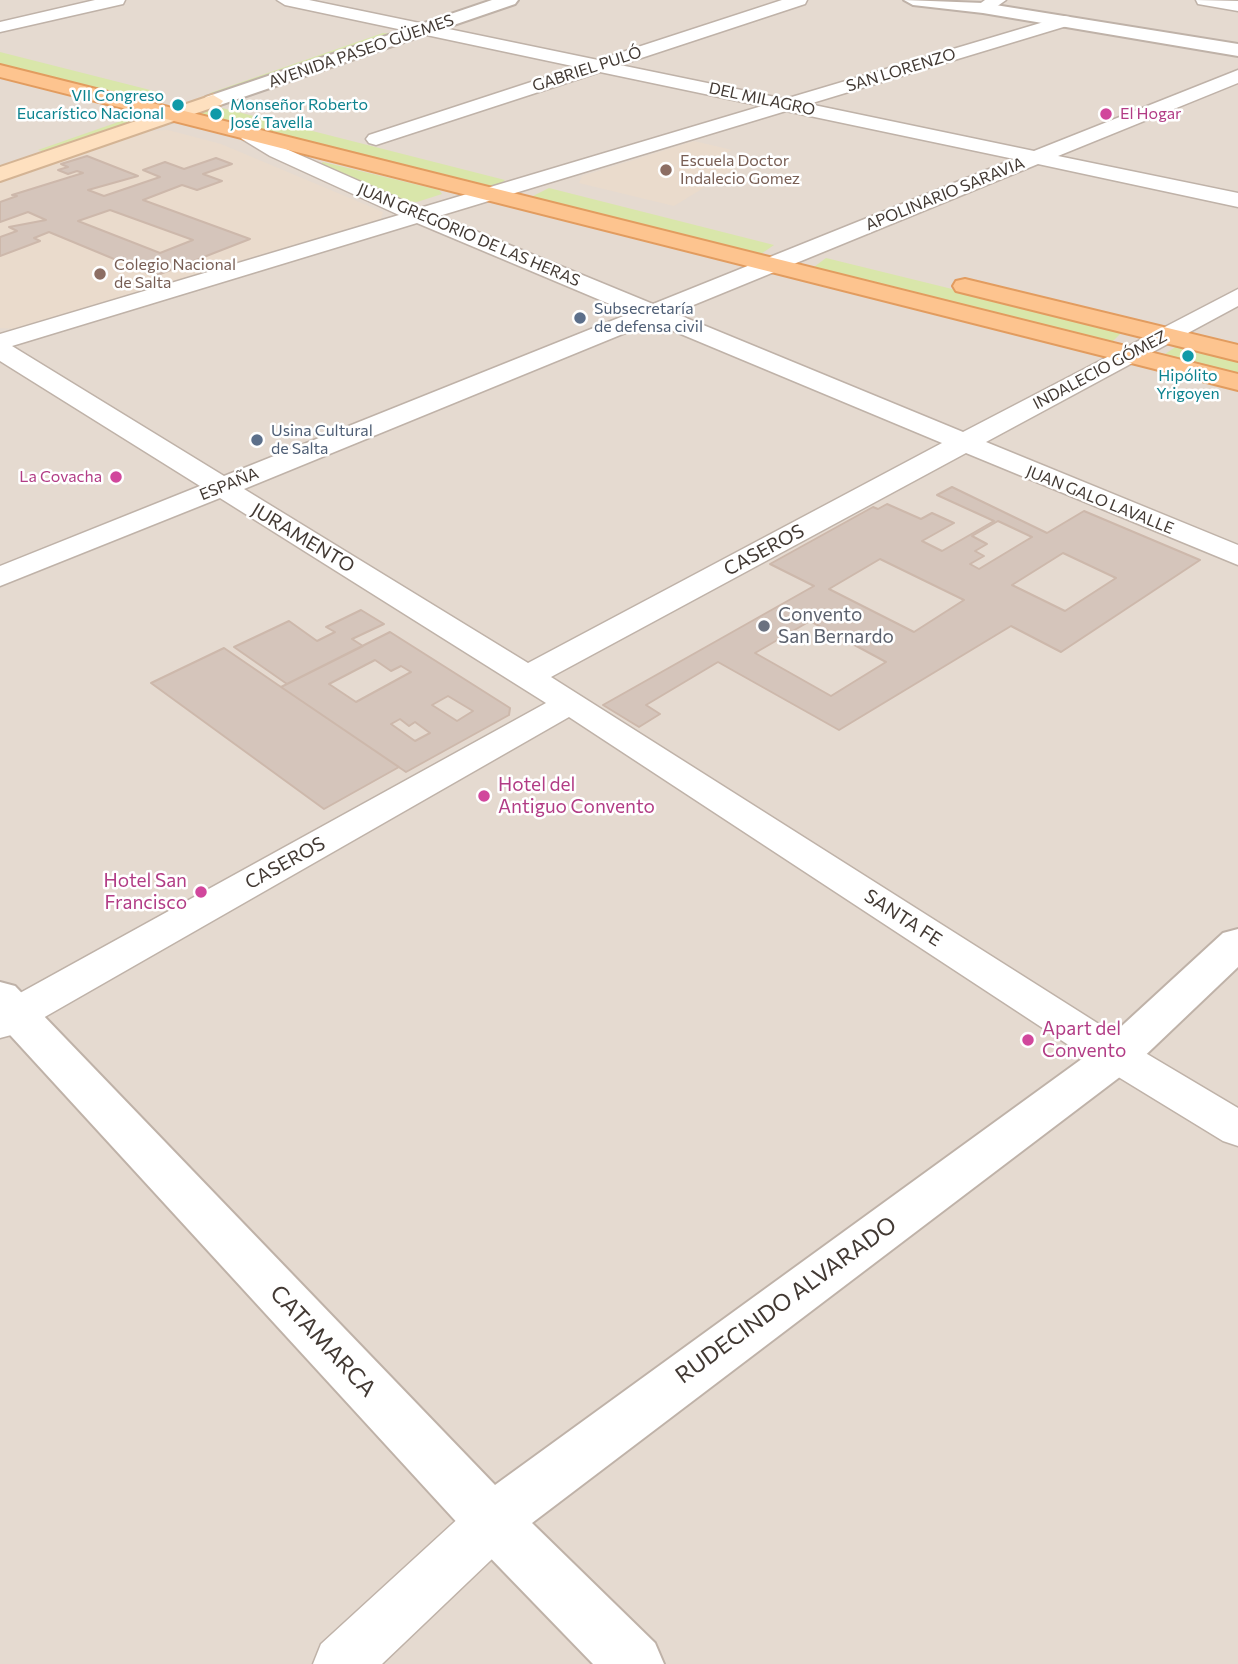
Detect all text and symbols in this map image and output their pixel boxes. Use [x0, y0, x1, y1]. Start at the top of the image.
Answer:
street label: AVENIDA PASEO GÜEMES [266, 10, 456, 92]
street label: GABRIEL PULÓ [530, 42, 644, 96]
street label: SAN LORENZO [844, 44, 958, 96]
street label: DEL MILAGRO [707, 78, 817, 120]
place label: VII Congreso Eucarístico Nacional [17, 86, 164, 124]
place label: Monseñor Roberto José Tavella [230, 95, 368, 133]
marker: VII Congreso Eucarístico Nacional [170, 97, 186, 113]
place label: El Hogar [1120, 104, 1181, 124]
marker: Monseñor Roberto José Tavella [208, 106, 224, 122]
marker: El Hogar [1098, 106, 1114, 122]
place label: Escuela Doctor Indalecio Gomez [680, 151, 800, 189]
street label: APOLINARIO SARAVIA [863, 153, 1027, 235]
marker: Escuela Doctor Indalecio Gomez [658, 162, 674, 178]
street label: JUAN GREGORIO DE LAS HERAS [355, 179, 583, 291]
place label: Colegio Nacional de Salta [114, 255, 236, 293]
marker: Colegio Nacional de Salta [92, 266, 108, 282]
place label: Subsecretaría de defensa civil [594, 299, 703, 337]
marker: Subsecretaría de defensa civil [572, 310, 588, 326]
street label: INDALECIO GÓMEZ [1030, 327, 1170, 413]
marker: Hipólito Yrigoyen [1180, 348, 1196, 364]
place label: Hipólito Yrigoyen [1156, 366, 1220, 404]
place label: Usina Cultural de Salta [271, 421, 373, 459]
marker: Usina Cultural de Salta [249, 432, 265, 448]
street label: JUAN GALO LAVALLE [1023, 462, 1177, 538]
street label: ESPAÑA [197, 463, 261, 505]
place label: La Covacha [19, 467, 102, 487]
marker: La Covacha [108, 469, 124, 485]
street label: JURAMENTO [247, 498, 359, 578]
street label: CASEROS [720, 519, 808, 581]
place label: Convento San Bernardo [778, 604, 894, 648]
marker: Convento San Bernardo [756, 618, 772, 634]
place label: Hotel del Antiguo Convento [498, 774, 655, 818]
marker: Hotel del Antiguo Convento [476, 788, 492, 804]
street label: CASEROS [241, 832, 329, 894]
place label: Hotel San Francisco [103, 870, 187, 914]
marker: Hotel San Francisco [193, 884, 209, 900]
street label: SANTA FE [860, 884, 946, 952]
place label: Apart del Convento [1042, 1018, 1126, 1062]
marker: Apart del Convento [1020, 1032, 1036, 1048]
street label: RUDECINDO ALVARADO [670, 1211, 902, 1389]
street label: CATAMARCA [264, 1279, 382, 1403]

